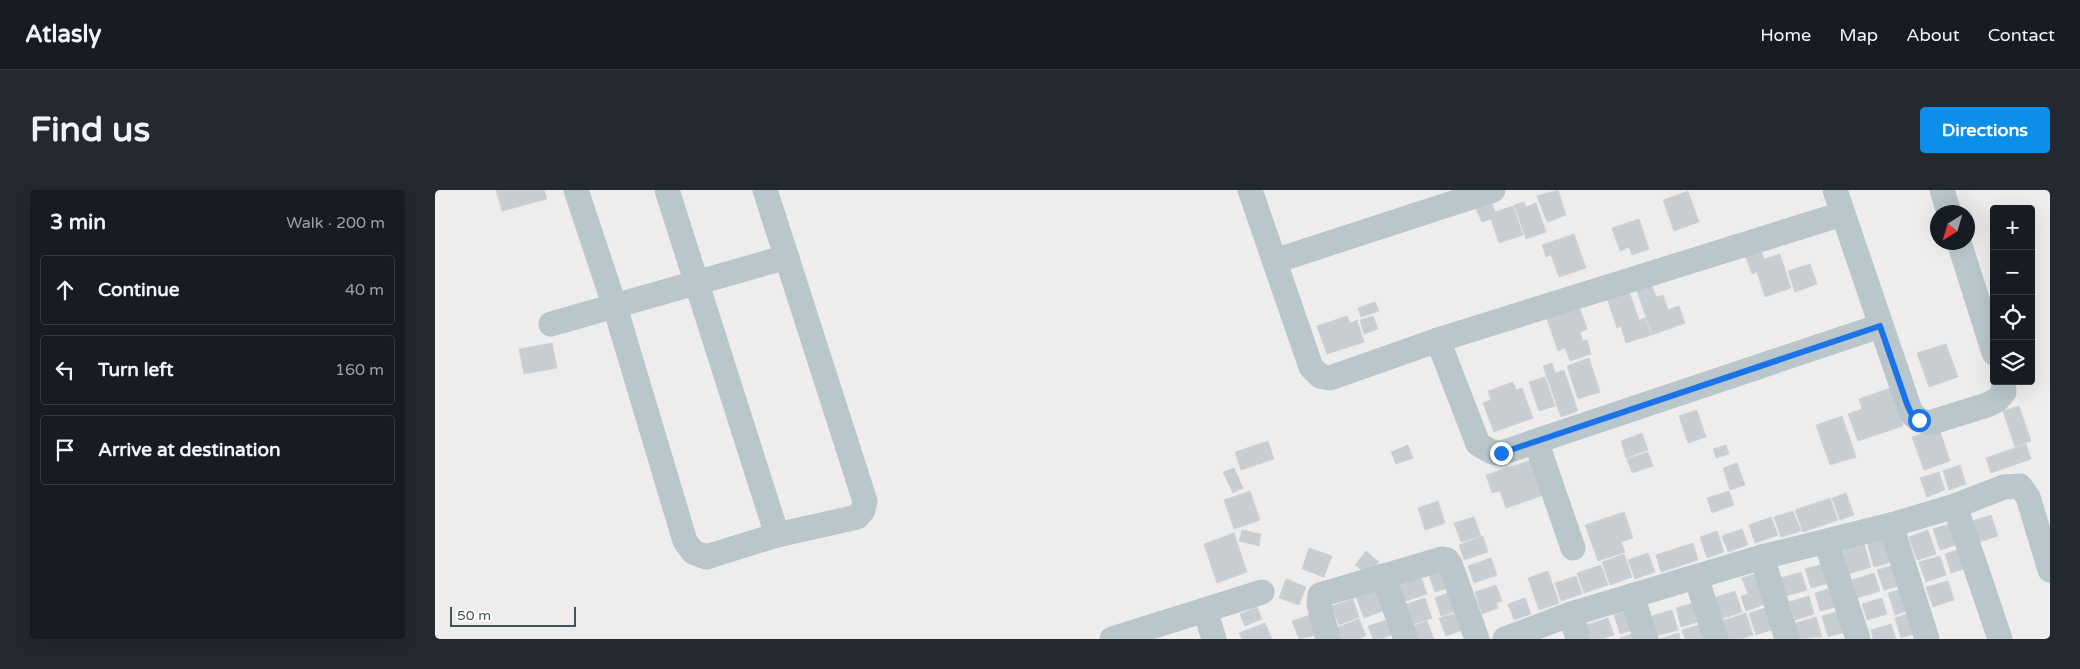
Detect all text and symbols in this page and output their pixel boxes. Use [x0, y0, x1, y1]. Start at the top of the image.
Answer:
text: Atlasly [25, 20, 101, 49]
text: Home [1760, 24, 1811, 46]
text: Map [1839, 24, 1878, 46]
text: About [1906, 24, 1960, 46]
text: Contact [1988, 24, 2055, 46]
button: Directions [1920, 107, 2050, 153]
text: Find us [30, 109, 150, 151]
north arrow [1930, 205, 1975, 250]
map controls [1990, 205, 2035, 385]
button: + [1990, 205, 2035, 250]
text: 3 min [50, 210, 106, 235]
text: Walk · 200 m [286, 213, 385, 233]
button: − [1990, 250, 2035, 295]
icon: ahead [51, 276, 79, 304]
text: Continue [98, 279, 180, 301]
text: 40 m [345, 280, 384, 300]
button: locate [1990, 295, 2035, 340]
button: layers [1990, 340, 2035, 385]
icon: left [51, 356, 79, 384]
text: Turn left [98, 359, 174, 381]
text: 160 m [335, 360, 384, 380]
route start [1908, 409, 1931, 432]
icon: arrive [51, 436, 79, 464]
text: Arrive at destination [98, 439, 281, 461]
route end [1490, 442, 1513, 465]
scale bar [450, 604, 576, 627]
text: 50 m [457, 607, 491, 624]

